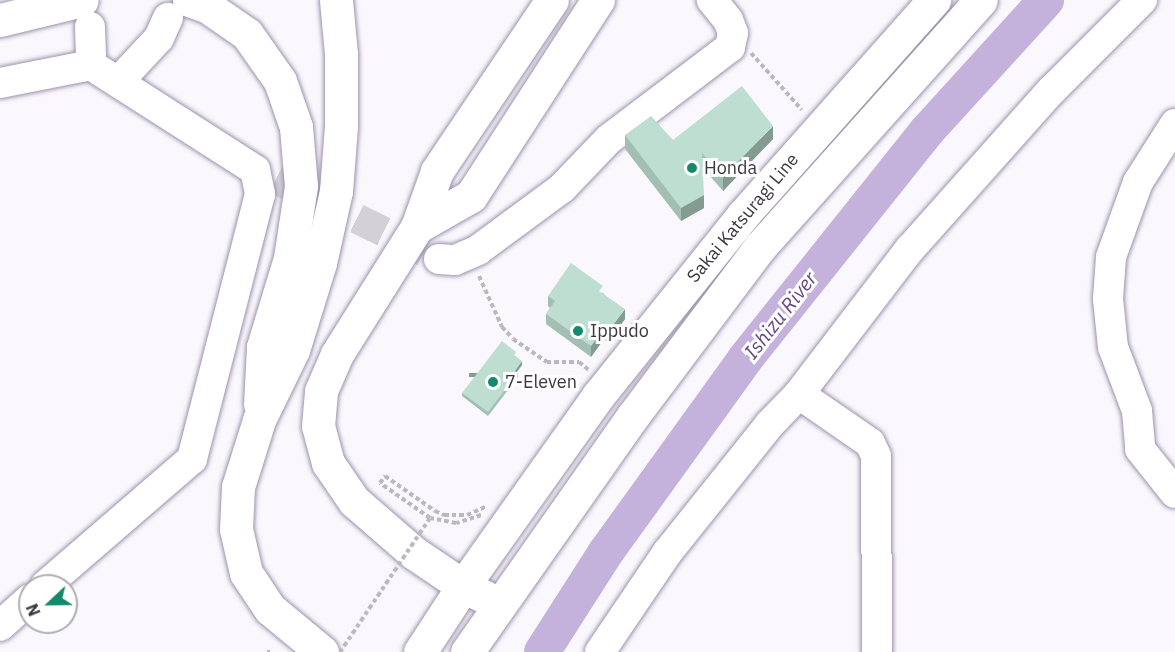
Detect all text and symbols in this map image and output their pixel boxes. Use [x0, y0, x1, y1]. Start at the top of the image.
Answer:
street label: Sakai Katsuragi Line [683, 149, 803, 287]
place label: Honda [704, 157, 757, 179]
marker: Honda [685, 161, 699, 175]
water label: Ishizu River [739, 267, 821, 363]
place label: Ippudo [590, 320, 649, 342]
marker: Ippudo [571, 324, 585, 338]
place label: 7-Eleven [505, 371, 577, 393]
marker: 7-Eleven [486, 375, 500, 389]
north arrow [18, 574, 78, 634]
text: N [22, 601, 45, 619]

